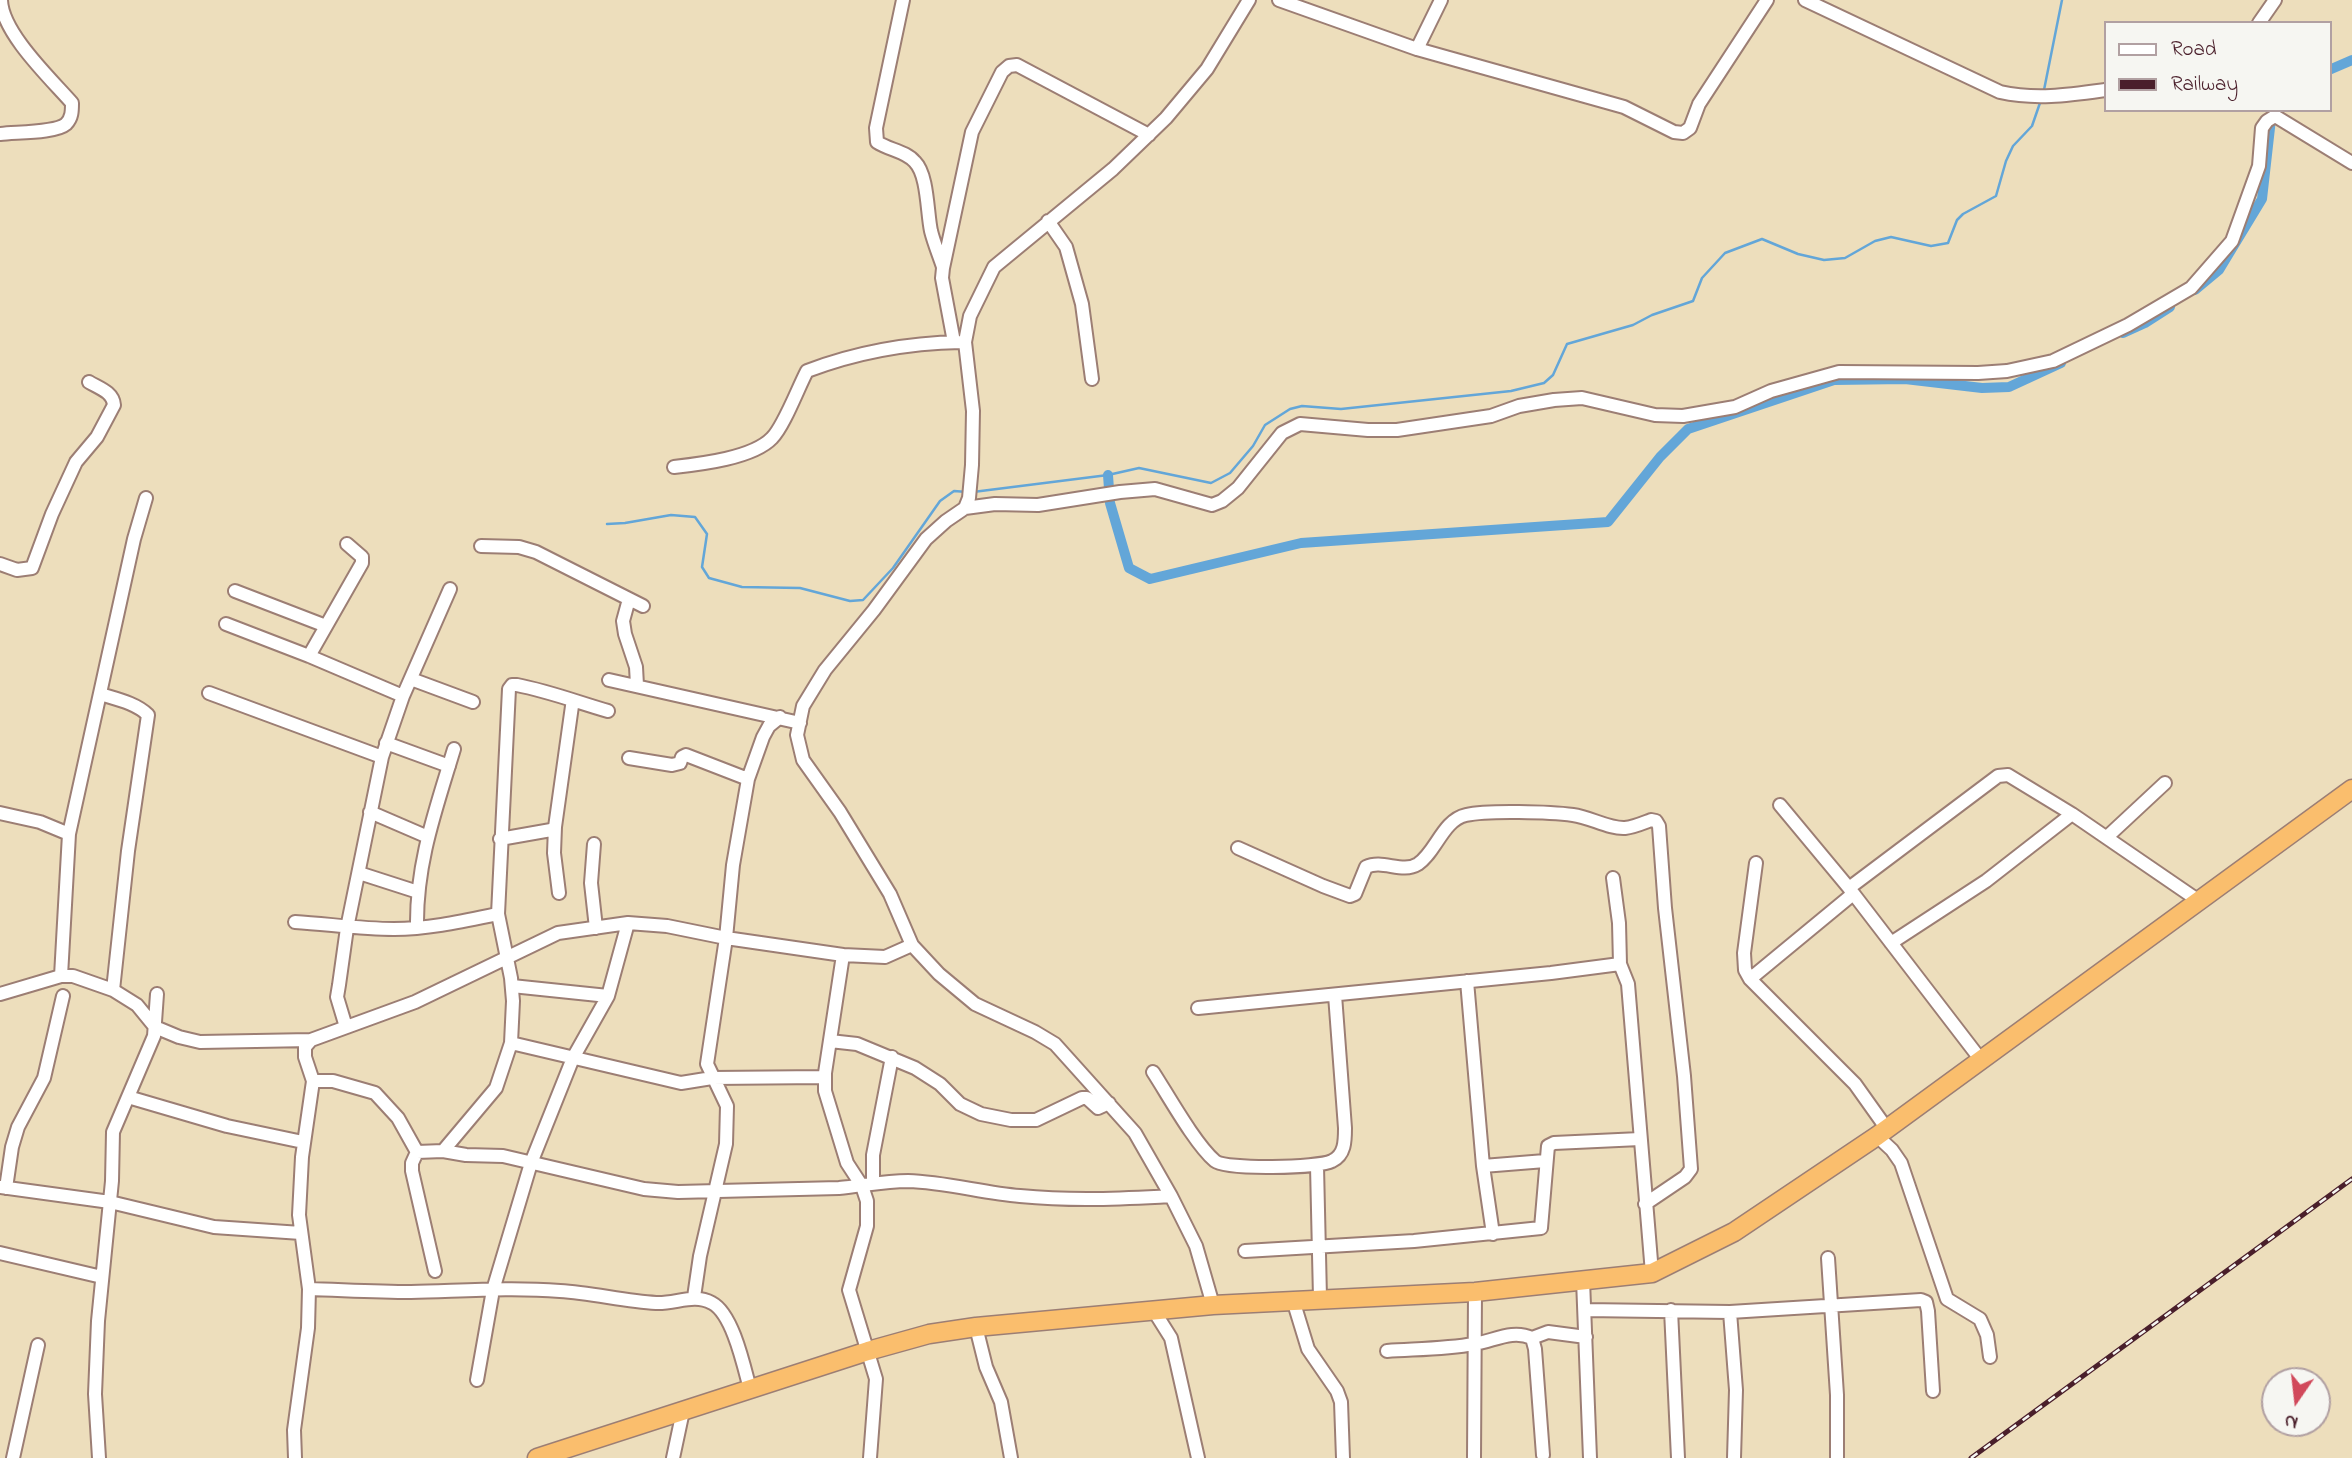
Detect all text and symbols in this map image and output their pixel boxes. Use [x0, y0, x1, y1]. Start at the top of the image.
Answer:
legend [2104, 21, 2331, 112]
text: Road [2171, 35, 2217, 65]
text: Railway [2171, 70, 2238, 100]
north arrow [2261, 1367, 2331, 1437]
text: N [2282, 1406, 2301, 1436]

